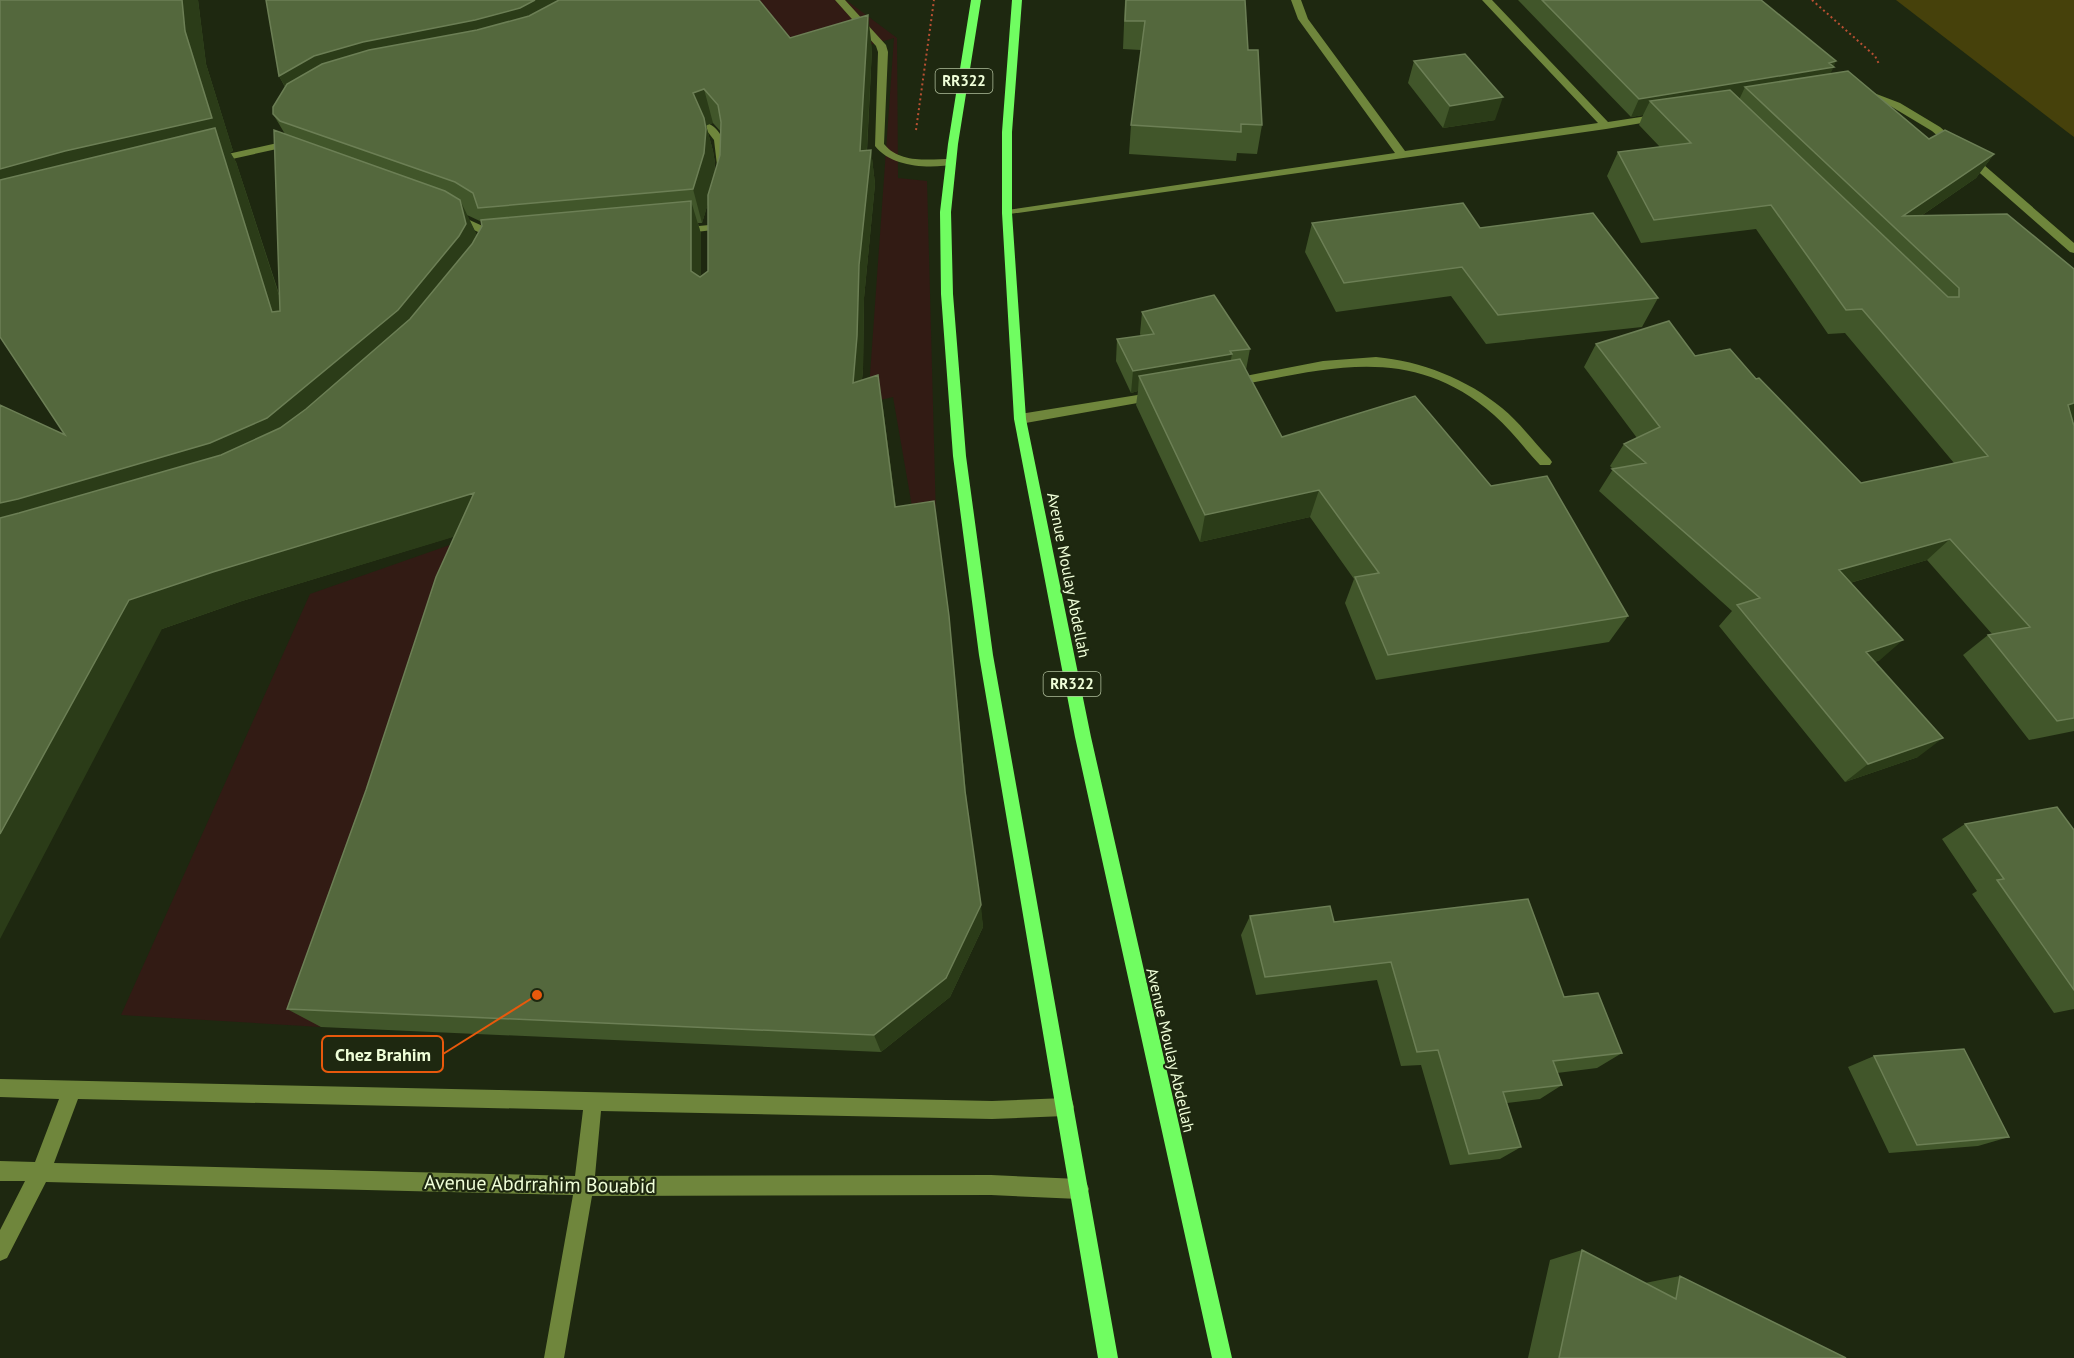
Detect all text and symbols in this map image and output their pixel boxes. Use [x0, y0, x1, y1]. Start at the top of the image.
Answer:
road number: RR322 [936, 69, 992, 93]
street label: Avenue Moulay Abdellah [1043, 491, 1095, 659]
road number: RR322 [1044, 672, 1100, 696]
street label: Avenue Moulay Abdellah [1142, 966, 1200, 1134]
callout: Chez Brahim [322, 1036, 443, 1072]
text: Chez Brahim [335, 1043, 431, 1066]
street label: Avenue Abdrrahim Bouabid [424, 1169, 656, 1199]

